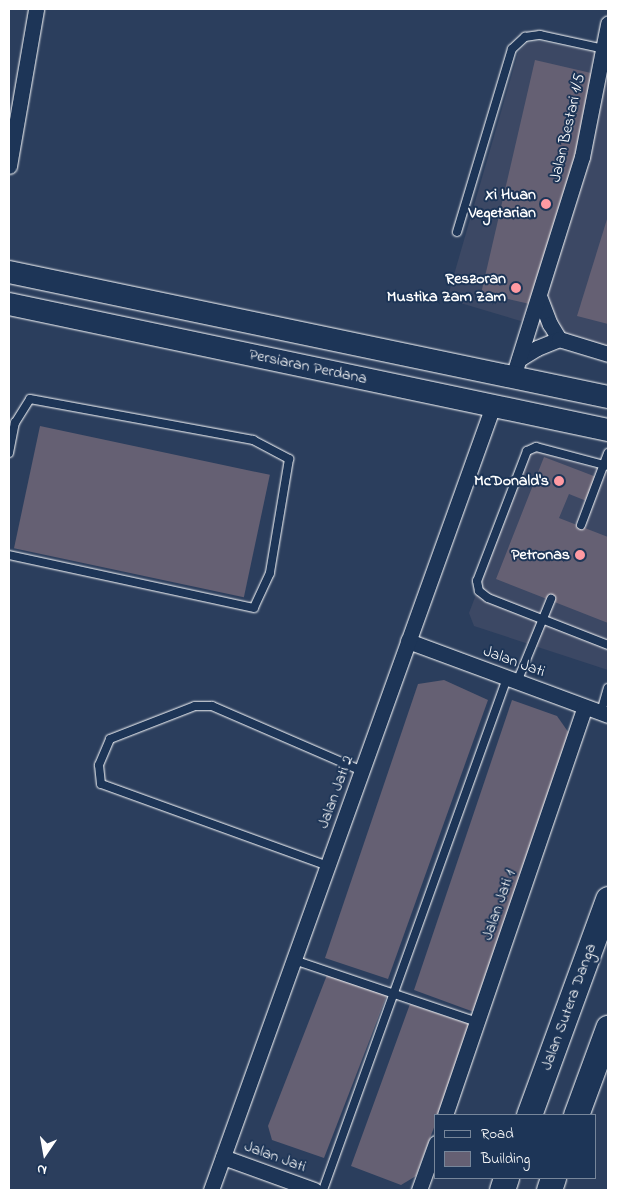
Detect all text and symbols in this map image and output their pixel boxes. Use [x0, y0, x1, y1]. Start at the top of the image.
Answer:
street label: Jalan Bestari 1/5 [546, 72, 590, 184]
place label: Xi Huan Vegetarian [469, 185, 536, 223]
marker: Xi Huan Vegetarian [540, 198, 552, 210]
place label: Reszoran Mustika Zam Zam [387, 269, 506, 307]
marker: Reszoran Mustika Zam Zam [510, 282, 522, 294]
street label: Persiaran Perdana [247, 345, 369, 389]
place label: McDonald's [474, 471, 549, 491]
marker: McDonald's [553, 475, 565, 487]
place label: Petronas [511, 545, 570, 565]
marker: Petronas [574, 549, 586, 561]
street label: Jalan Jati [480, 642, 548, 682]
street label: Jalan Jati 2 [314, 753, 358, 831]
street label: Jalan Jati 1 [478, 867, 520, 943]
street label: Jalan Sutera Danga [537, 941, 601, 1073]
legend [434, 1114, 597, 1179]
text: Road [481, 1123, 514, 1145]
north arrow [20, 1129, 70, 1179]
street label: Jalan Jati [241, 1137, 309, 1177]
text: Building [481, 1148, 530, 1170]
text: N [35, 1158, 49, 1180]

